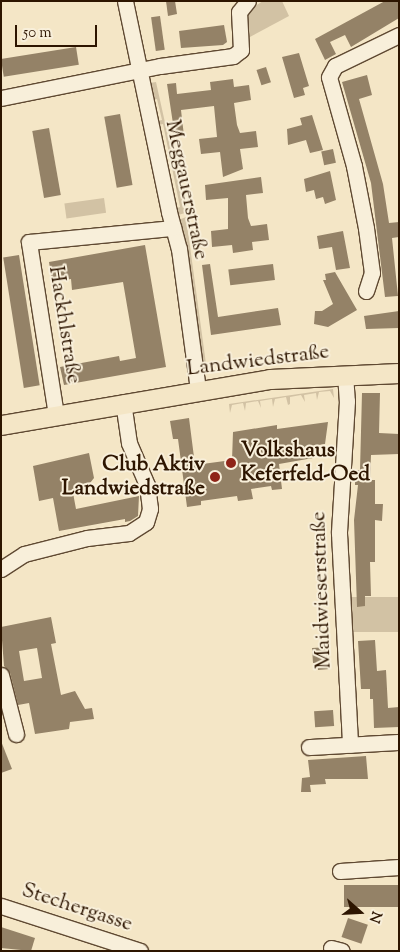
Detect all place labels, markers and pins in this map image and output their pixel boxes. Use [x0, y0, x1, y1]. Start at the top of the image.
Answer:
place label: Volkshaus Keferfeld-Oed [241, 438, 370, 488]
place label: Club Aktiv Landwiedstraße [62, 452, 205, 502]
marker: Volkshaus Keferfeld-Oed [225, 457, 237, 469]
marker: Club Aktiv Landwiedstraße [209, 471, 221, 483]

